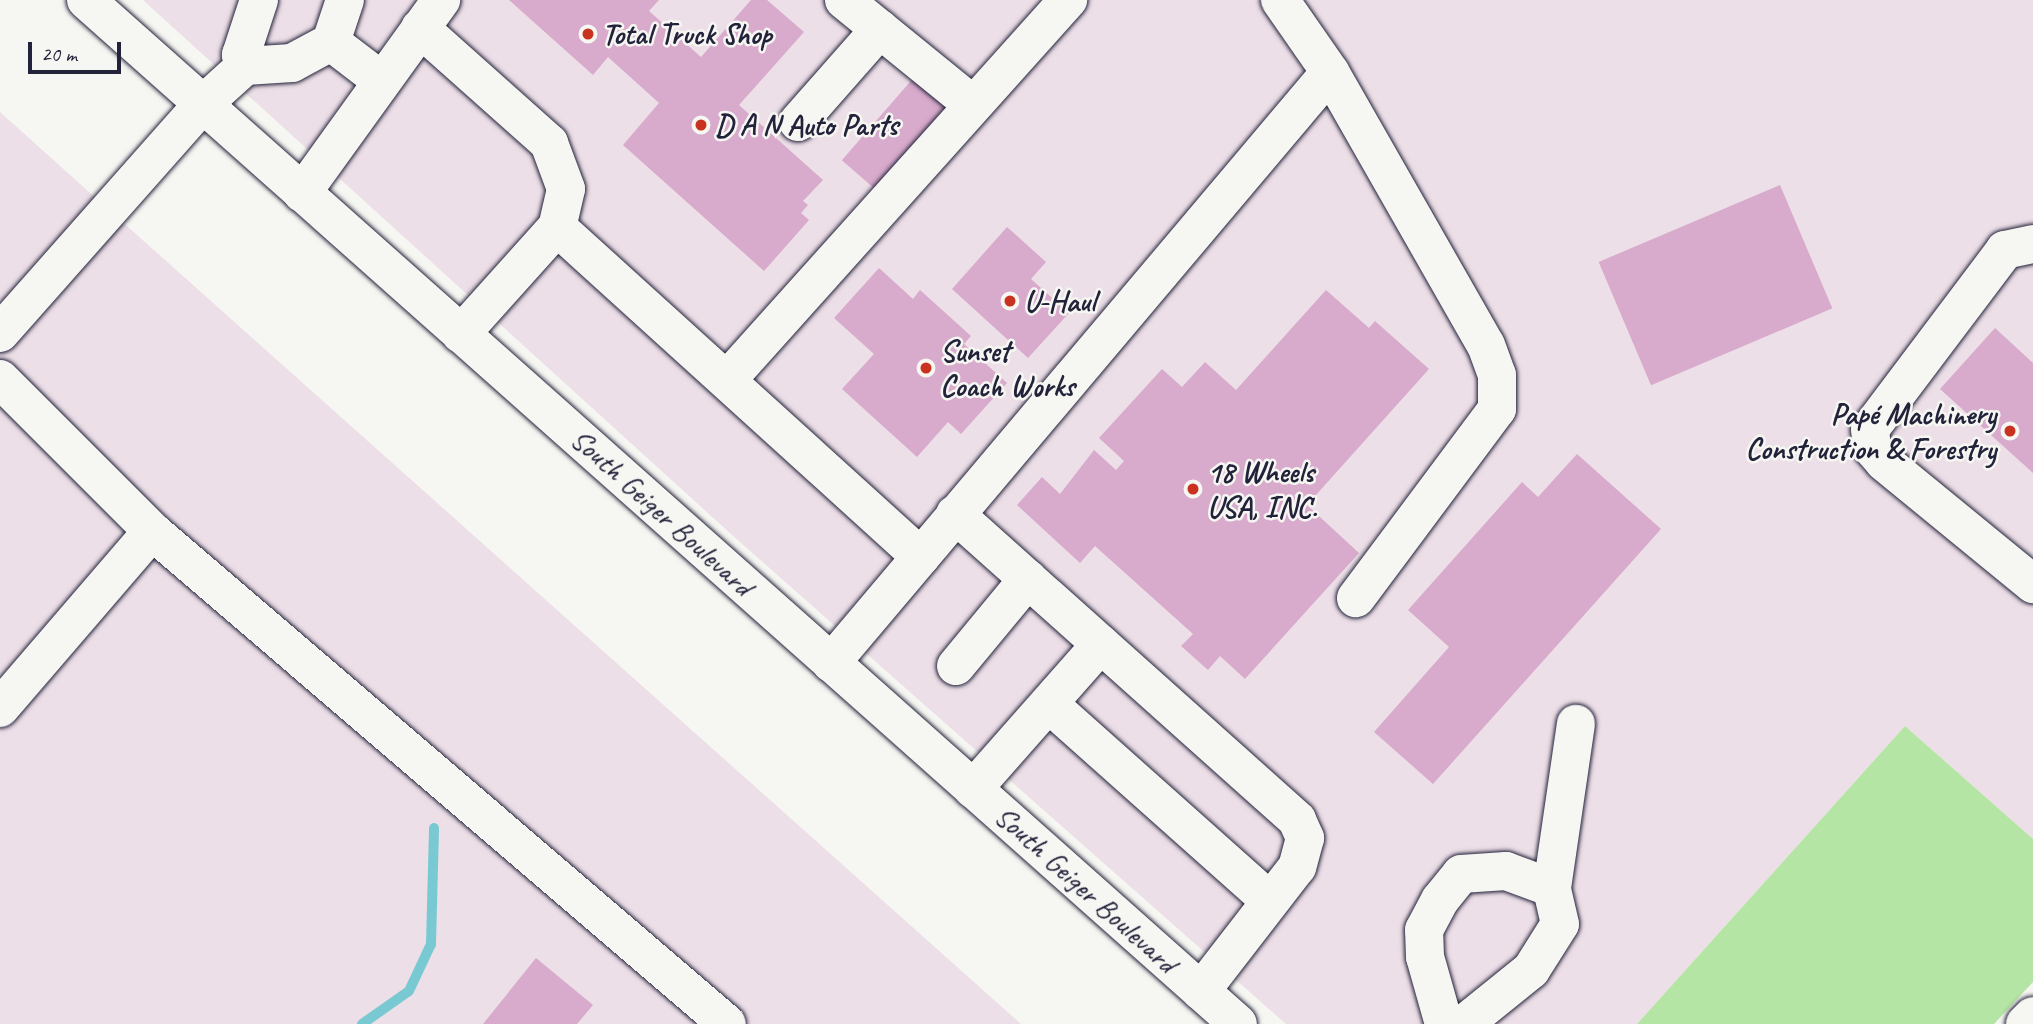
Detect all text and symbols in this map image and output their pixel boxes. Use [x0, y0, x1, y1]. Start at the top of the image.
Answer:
place label: Total Truck Shop [602, 16, 773, 52]
marker: Total Truck Shop [580, 26, 596, 42]
scale bar [32, 28, 124, 72]
text: 20 m [41, 41, 77, 67]
place label: D A N Auto Parts [715, 107, 900, 143]
marker: D A N Auto Parts [693, 117, 709, 133]
place label: U-Haul [1024, 283, 1095, 319]
marker: U-Haul [1002, 293, 1018, 309]
place label: Sunset Coach Works [940, 333, 1075, 404]
marker: Sunset Coach Works [918, 360, 934, 376]
place label: Papé Machinery Construction & Forestry [1746, 396, 1996, 466]
street label: South Geiger Boulevard [563, 421, 761, 603]
marker: Papé Machinery Construction & Forestry [2002, 423, 2018, 439]
place label: 18 Wheels USA, INC. [1207, 454, 1317, 524]
marker: 18 Wheels USA, INC. [1185, 481, 1201, 497]
street label: South Geiger Boulevard [987, 798, 1185, 980]

